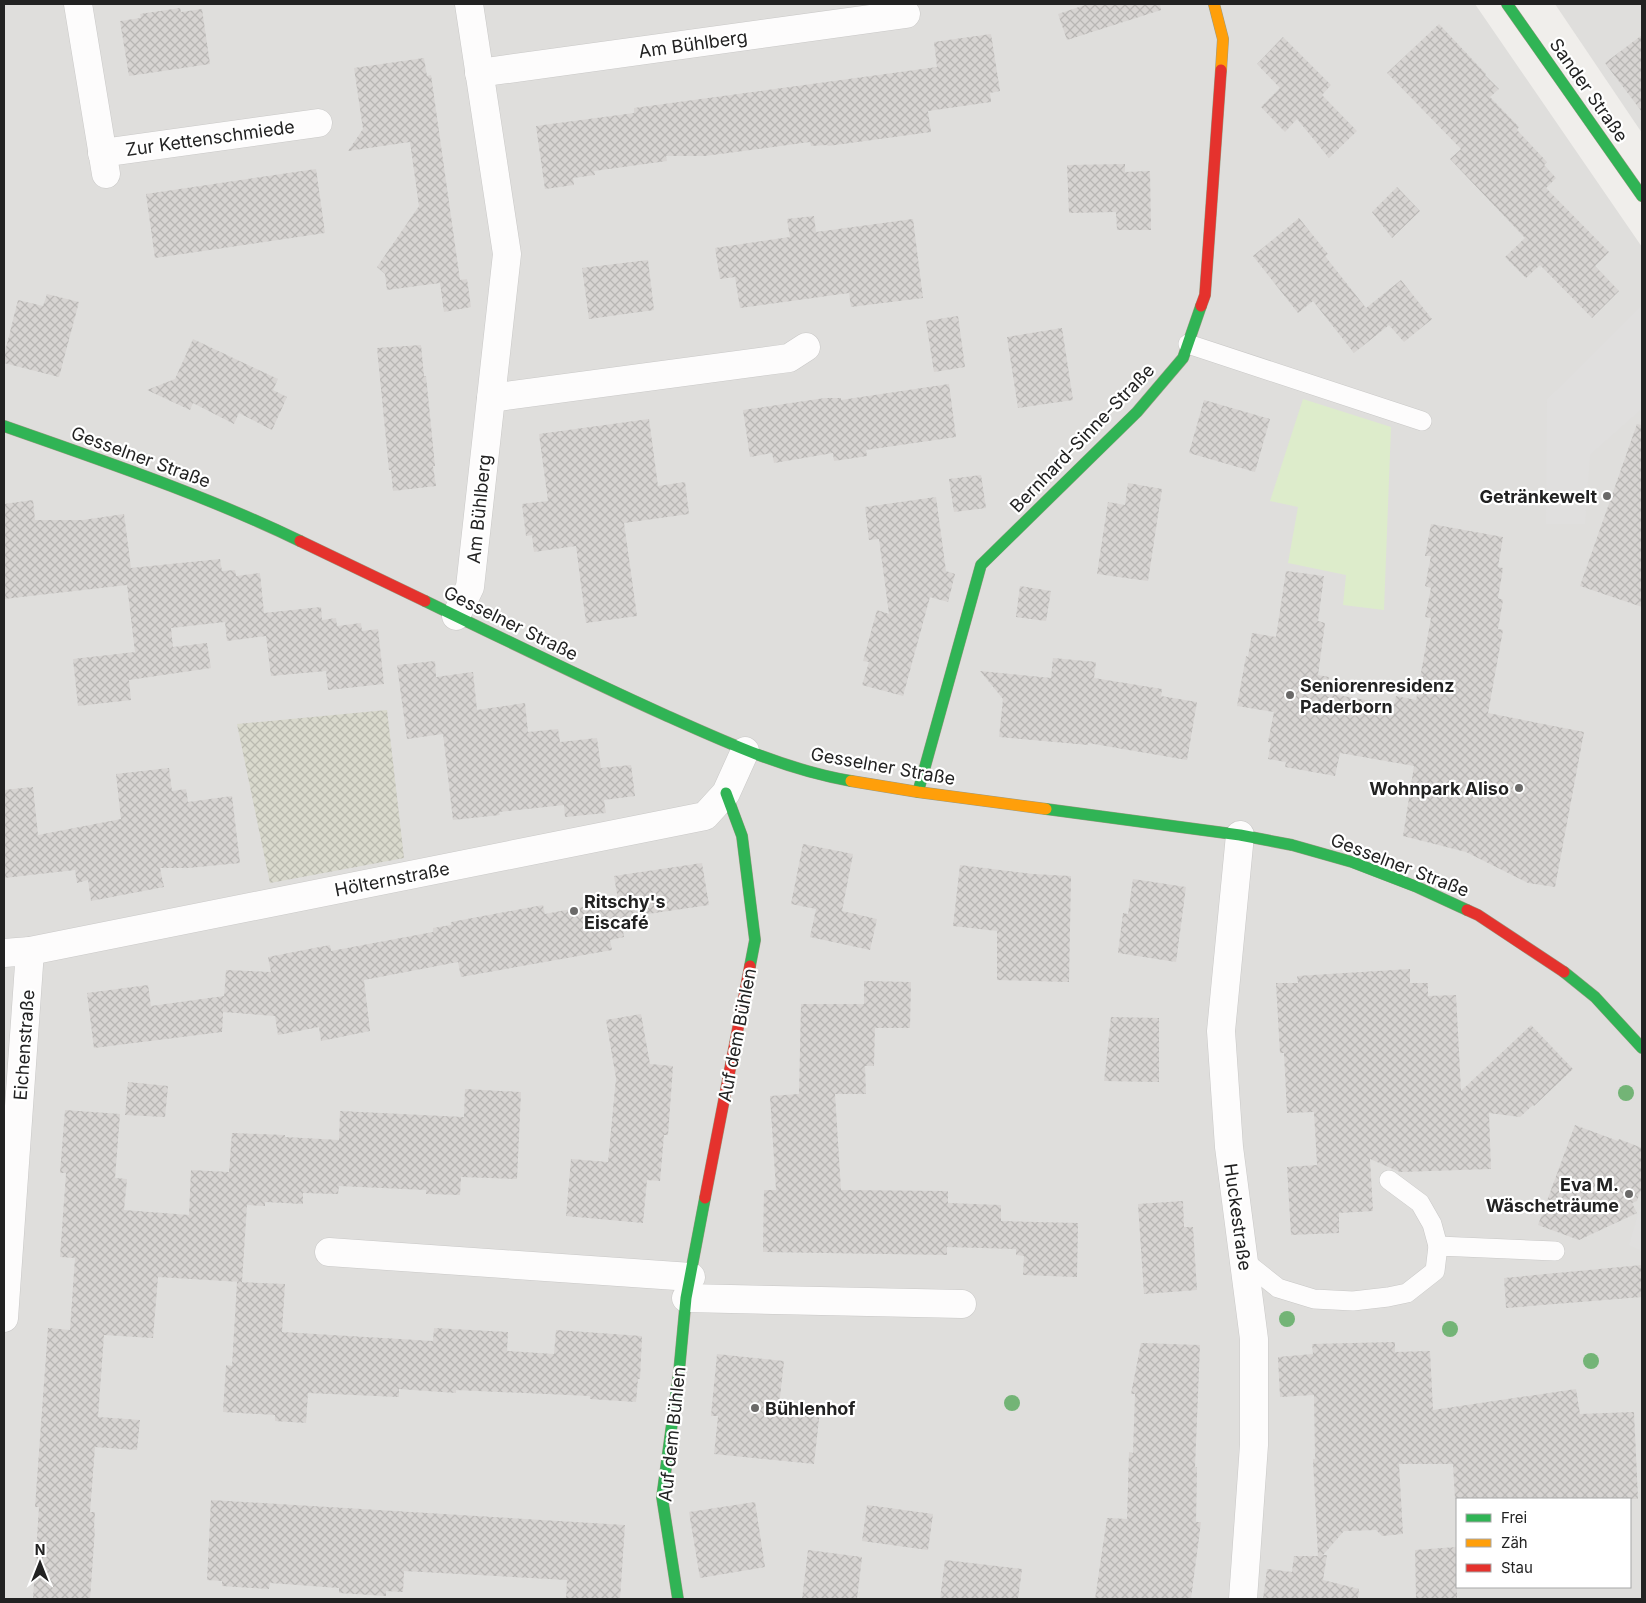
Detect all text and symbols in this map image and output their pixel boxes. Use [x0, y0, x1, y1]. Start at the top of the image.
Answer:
street label: Am Bühlberg [637, 26, 749, 62]
street label: Sander Straße [1546, 34, 1632, 146]
street label: Zur Kettenschmiede [124, 116, 296, 160]
street label: Bernhard-Sinne-Straße [1006, 359, 1158, 517]
street label: Gesselner Straße [69, 422, 213, 492]
street label: Am Bühlberg [463, 453, 495, 565]
place label: Getränkewelt [1479, 486, 1597, 507]
marker: Getränkewelt [1601, 490, 1613, 502]
street label: Gesselner Straße [440, 581, 582, 665]
place label: Seniorenresidenz Paderborn [1300, 675, 1455, 717]
marker: Seniorenresidenz Paderborn [1284, 689, 1296, 701]
street label: Gesselner Straße [809, 743, 957, 789]
place label: Wohnpark Aliso [1369, 778, 1509, 799]
marker: Wohnpark Aliso [1513, 782, 1525, 794]
street label: Gesselner Straße [1328, 829, 1472, 901]
street label: Hölternstraße [333, 858, 451, 900]
place label: Ritschy's Eiscafé [584, 891, 666, 933]
marker: Ritschy's Eiscafé [568, 905, 580, 917]
street label: Auf dem Bühlen [714, 966, 760, 1104]
street label: Eichenstraße [10, 989, 38, 1101]
street label: Huckestraße [1220, 1162, 1256, 1272]
place label: Eva M. Wäscheträume [1486, 1174, 1619, 1216]
marker: Eva M. Wäscheträume [1623, 1188, 1635, 1200]
street label: Auf dem Bühlen [654, 1365, 690, 1503]
place label: Bühlenhof [765, 1398, 856, 1419]
marker: Bühlenhof [749, 1402, 761, 1414]
legend [1456, 1498, 1631, 1588]
text: Frei [1501, 1508, 1527, 1527]
text: Zäh [1501, 1533, 1528, 1552]
north arrow [15, 1538, 65, 1588]
text: N [35, 1541, 45, 1558]
text: Stau [1501, 1558, 1533, 1577]

